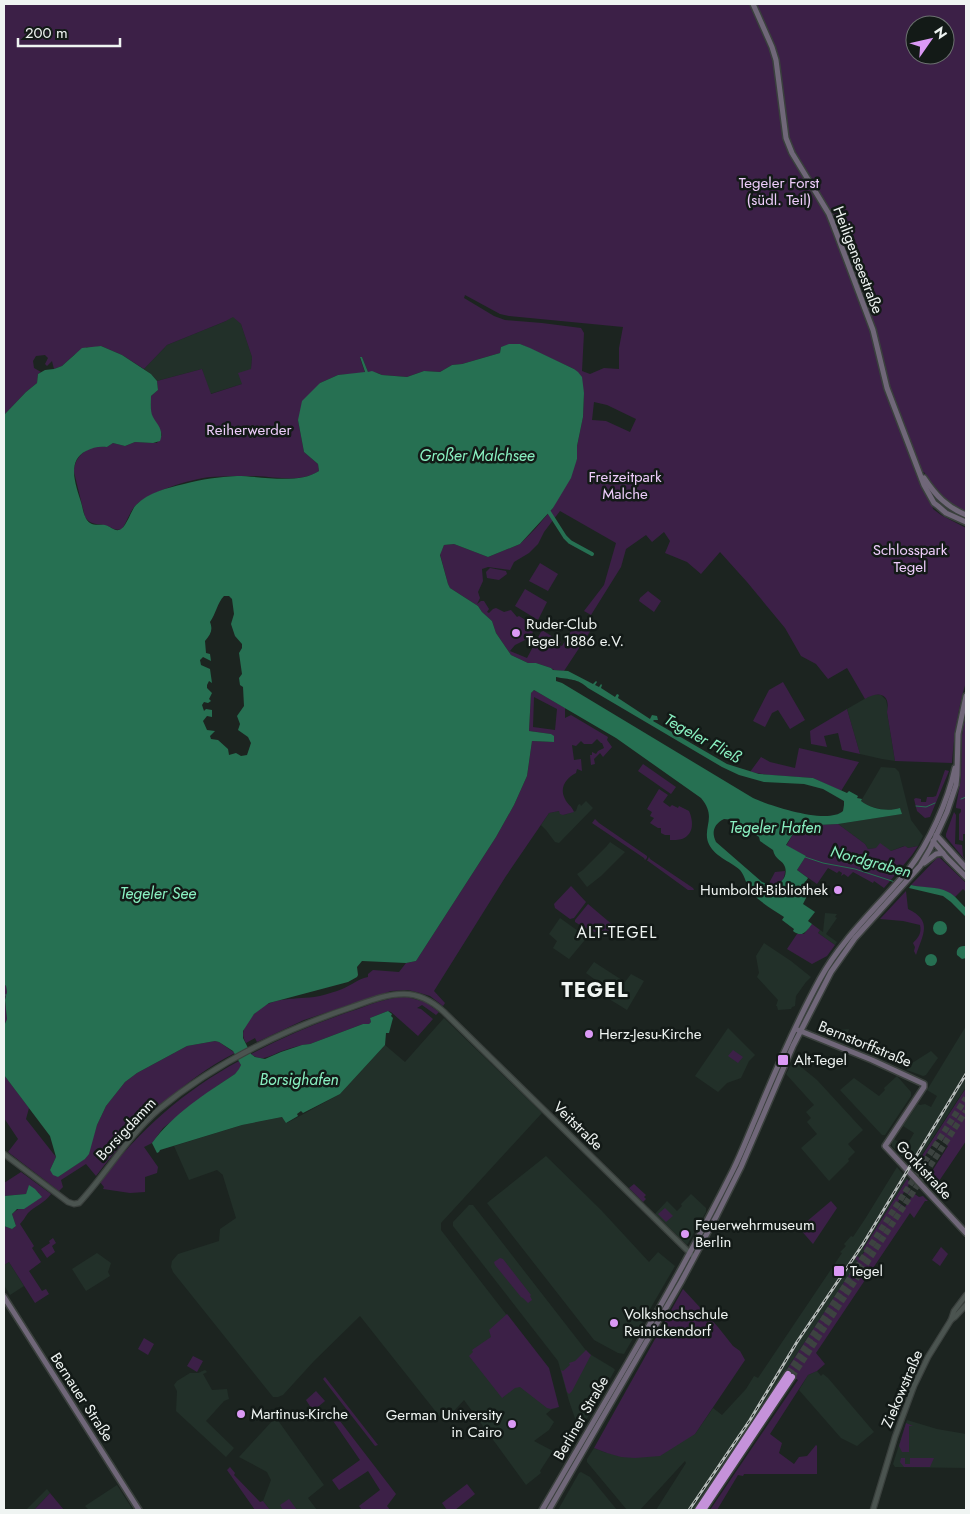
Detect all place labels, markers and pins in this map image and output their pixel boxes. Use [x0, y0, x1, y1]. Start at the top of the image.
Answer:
place label: Ruder-Club Tegel 1886 e.V. [526, 613, 624, 652]
marker: Ruder-Club Tegel 1886 e.V. [510, 627, 522, 639]
place label: Humboldt-Bibliothek [700, 879, 828, 901]
marker: Humboldt-Bibliothek [832, 884, 844, 896]
place label: Herz-Jesu-Kirche [599, 1023, 702, 1045]
marker: Herz-Jesu-Kirche [583, 1028, 595, 1040]
place label: Alt-Tegel [794, 1049, 847, 1071]
marker: Alt-Tegel [776, 1053, 790, 1067]
place label: Feuerwehrmuseum Berlin [695, 1214, 815, 1253]
marker: Feuerwehrmuseum Berlin [679, 1228, 691, 1240]
place label: Tegel [850, 1260, 883, 1282]
marker: Tegel [832, 1264, 846, 1278]
place label: Volkshochschule Reinickendorf [624, 1303, 729, 1342]
marker: Volkshochschule Reinickendorf [608, 1317, 620, 1329]
place label: Martinus-Kirche [251, 1403, 348, 1425]
place label: German University in Cairo [386, 1404, 502, 1443]
marker: Martinus-Kirche [235, 1408, 247, 1420]
marker: German University in Cairo [506, 1418, 518, 1430]

